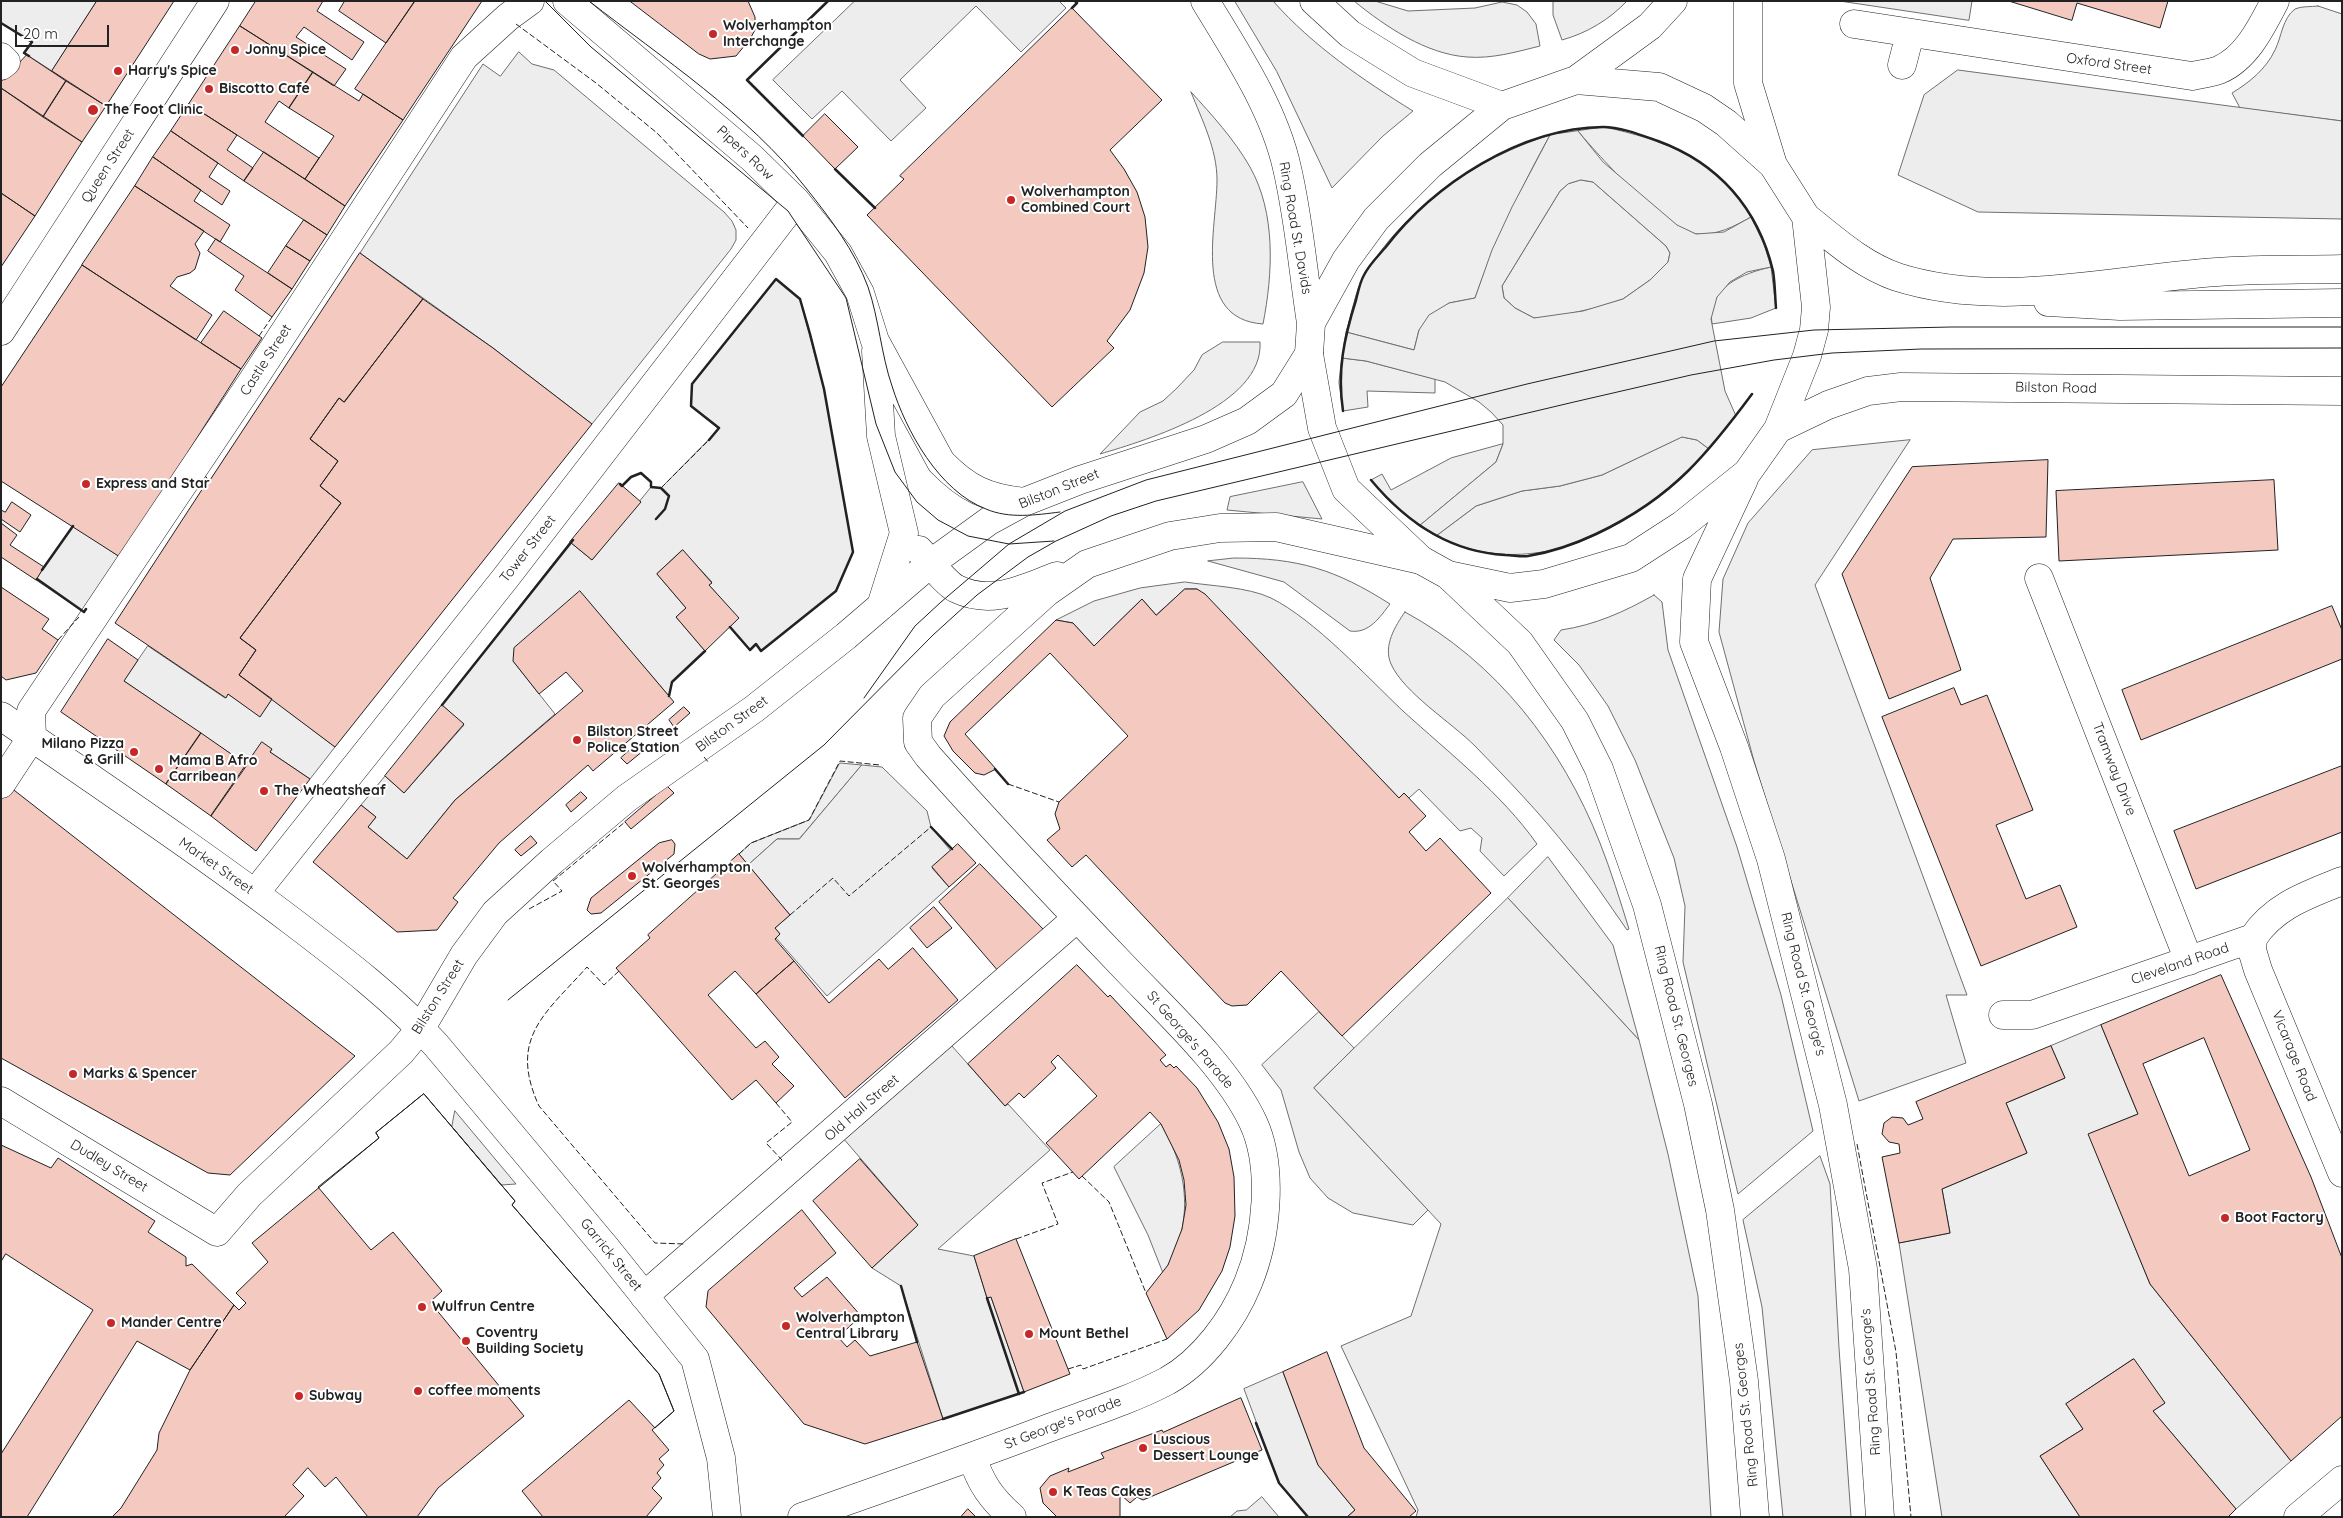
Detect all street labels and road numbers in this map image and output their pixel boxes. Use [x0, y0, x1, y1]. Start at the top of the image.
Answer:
street label: Oxford Street [2065, 50, 2153, 78]
street label: Pipers Row [713, 122, 777, 184]
street label: Queen Street [78, 126, 138, 206]
street label: Ring Road St. Davids [1275, 160, 1315, 296]
street label: Castle Street [237, 321, 295, 399]
street label: Bilston Road [2015, 379, 2097, 397]
street label: Bilston Street [1016, 465, 1102, 513]
street label: Tower Street [496, 512, 560, 586]
street label: Bilston Street [693, 692, 771, 756]
street label: Tramway Drive [2088, 720, 2140, 818]
street label: Market Street [175, 834, 257, 898]
street label: Ring Road St. George's [1777, 910, 1829, 1058]
street label: Cleveland Road [2129, 939, 2231, 989]
street label: Ring Road St. Georges [1650, 944, 1702, 1088]
street label: Bilston Street [408, 956, 468, 1038]
street label: St George's Parade [1143, 988, 1237, 1092]
street label: Vicarage Road [2268, 1008, 2320, 1104]
street label: Old Hall Street [821, 1071, 903, 1145]
street label: Dudley Street [67, 1136, 151, 1196]
street label: Garrick Street [576, 1215, 646, 1295]
street label: Ring Road St. George's [1857, 1308, 1885, 1456]
street label: Ring Road St. Georges [1730, 1342, 1762, 1488]
street label: St George's Parade [1002, 1393, 1124, 1453]

